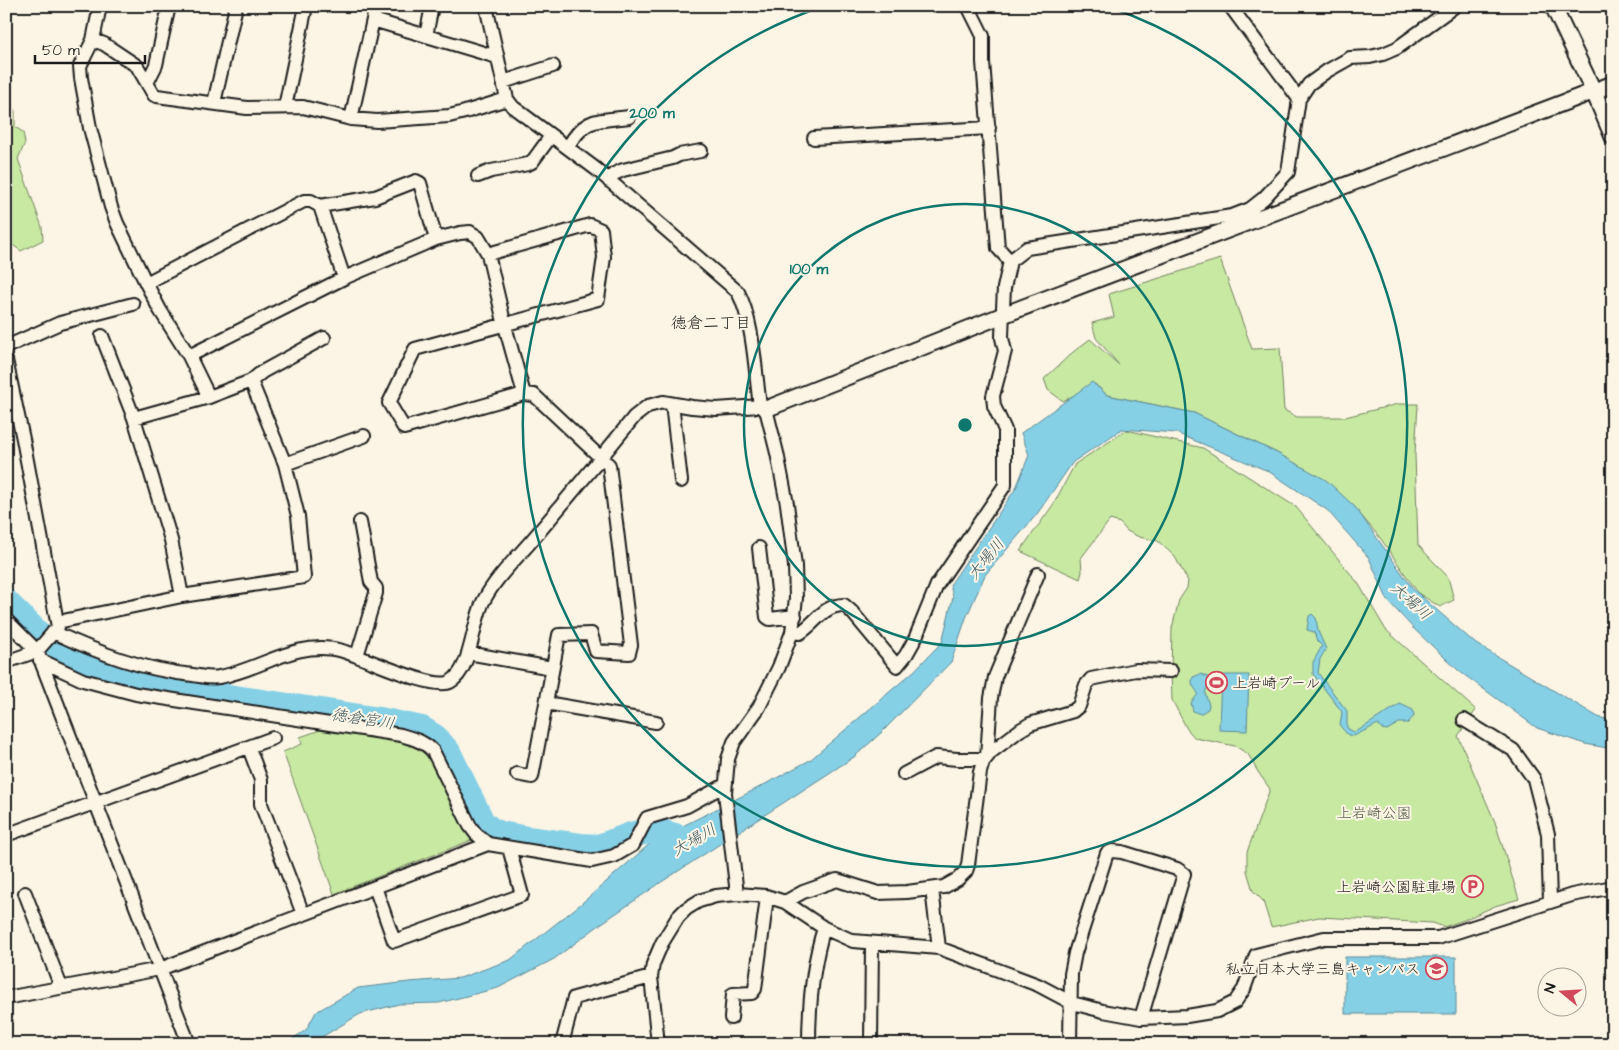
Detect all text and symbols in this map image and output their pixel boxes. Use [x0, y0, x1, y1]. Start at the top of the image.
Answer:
scale bar [35, 32, 145, 64]
text: 50 m [42, 40, 80, 61]
text: 200 m [628, 103, 675, 124]
text: 100 m [790, 259, 829, 280]
district label: 徳倉二丁目 [671, 312, 751, 334]
centre of rings [956, 416, 974, 434]
water label: 大場川 [962, 533, 1010, 585]
water label: 大場川 [1386, 577, 1436, 625]
sports icon: 上岩崎プール [1204, 671, 1228, 695]
place label: 上岩崎プール [1232, 673, 1320, 694]
water label: 徳倉宮川 [330, 703, 396, 735]
park label: 上岩崎公園 [1336, 803, 1412, 824]
water label: 大場川 [668, 818, 720, 862]
parking icon: 上岩崎公園駐車場 [1460, 875, 1484, 899]
place label: 上岩崎公園駐車場 [1336, 877, 1456, 898]
school or university icon: 私立日本大学三島キャンパス [1424, 957, 1448, 981]
place label: 私立日本大学三島キャンパス [1226, 959, 1420, 980]
north arrow [1536, 968, 1586, 1018]
text: N [1540, 981, 1562, 996]

